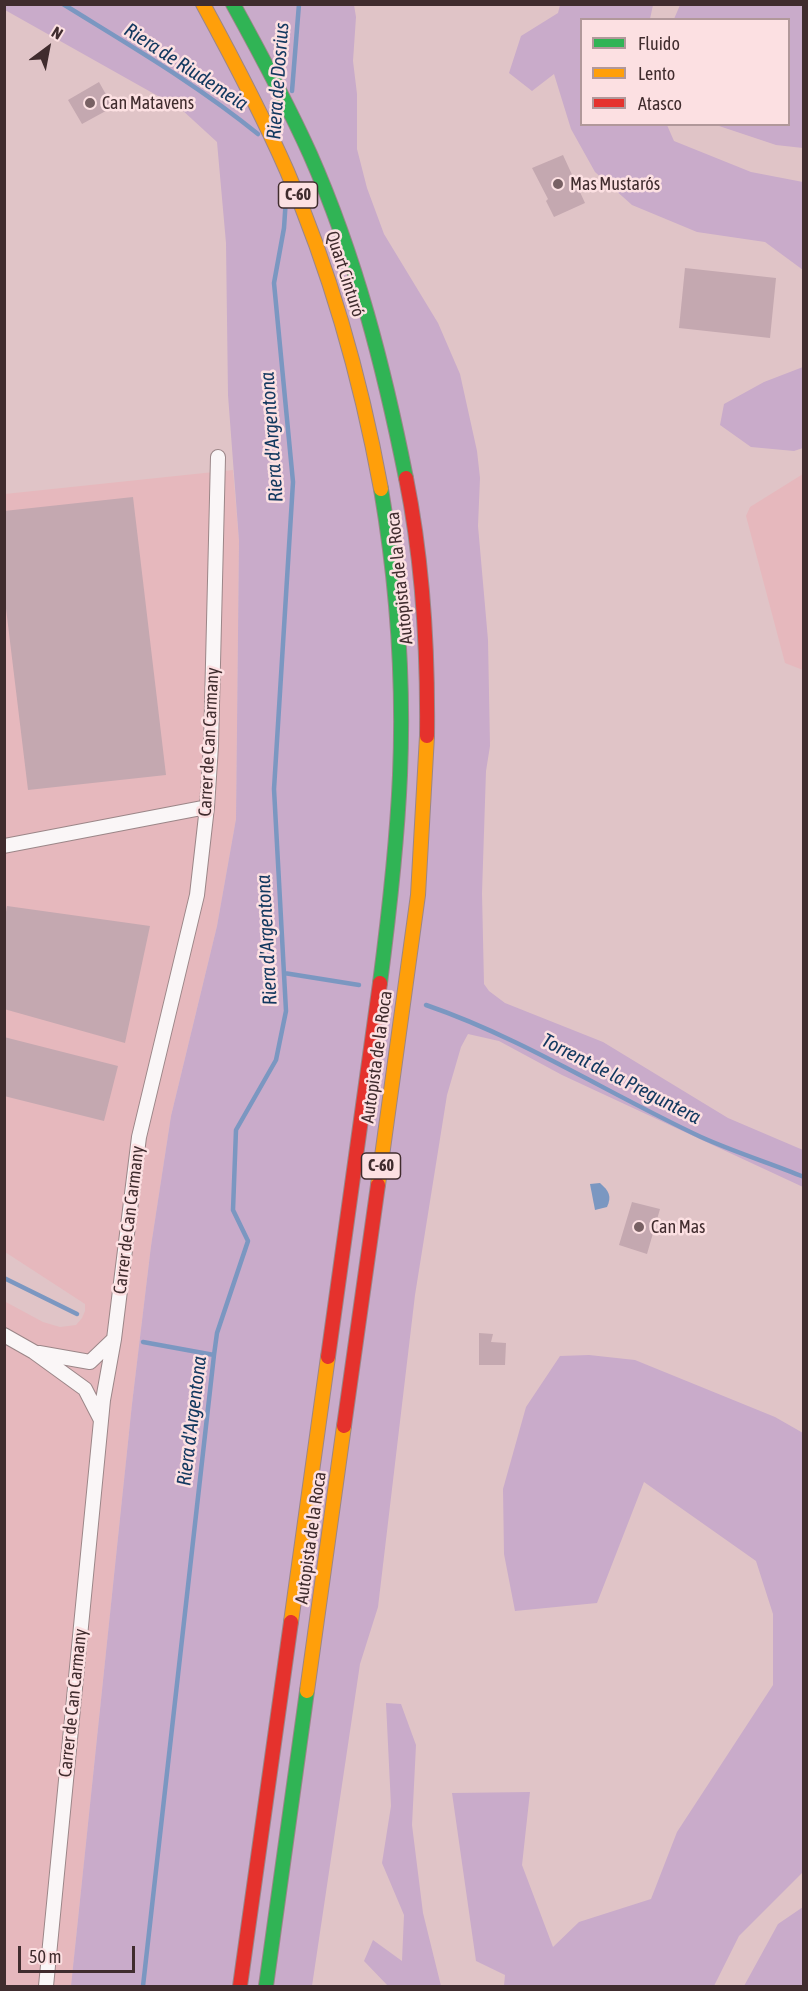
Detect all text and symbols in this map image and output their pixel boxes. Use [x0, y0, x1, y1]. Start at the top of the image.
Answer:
north arrow [18, 18, 78, 78]
water label: Riera de Riudemeia [120, 18, 252, 116]
legend [580, 18, 790, 126]
water label: Riera de Dosrius [262, 22, 294, 140]
text: N [49, 23, 66, 43]
text: Fluido [638, 33, 680, 54]
text: Lento [638, 63, 675, 84]
place label: Can Matavens [102, 92, 194, 114]
text: Atasco [638, 93, 682, 114]
marker: Can Matavens [83, 96, 97, 110]
place label: Mas Mustarós [570, 173, 660, 195]
marker: Mas Mustarós [551, 177, 565, 191]
road number: C-60 [278, 182, 318, 208]
street label: Quart Cinturó [321, 228, 369, 320]
water label: Riera d'Argentona [255, 371, 289, 503]
street label: Autopista de la Roca [382, 511, 418, 645]
street label: Carrer de Can Carmany [194, 667, 224, 817]
water label: Riera d'Argentona [252, 874, 282, 1006]
street label: Autopista de la Roca [357, 990, 397, 1124]
water label: Torrent de la Preguntera [537, 1028, 705, 1130]
street label: Carrer de Can Carmany [109, 1145, 149, 1295]
road number: C-60 [362, 1153, 400, 1179]
place label: Can Mas [651, 1216, 705, 1238]
marker: Can Mas [632, 1220, 646, 1234]
water label: Riera d'Argentona [172, 1355, 212, 1487]
street label: Autopista de la Roca [291, 1471, 331, 1605]
street label: Carrer de Can Carmany [54, 1628, 92, 1778]
scale bar [21, 1934, 138, 1972]
text: 50 m [29, 1946, 61, 1967]

